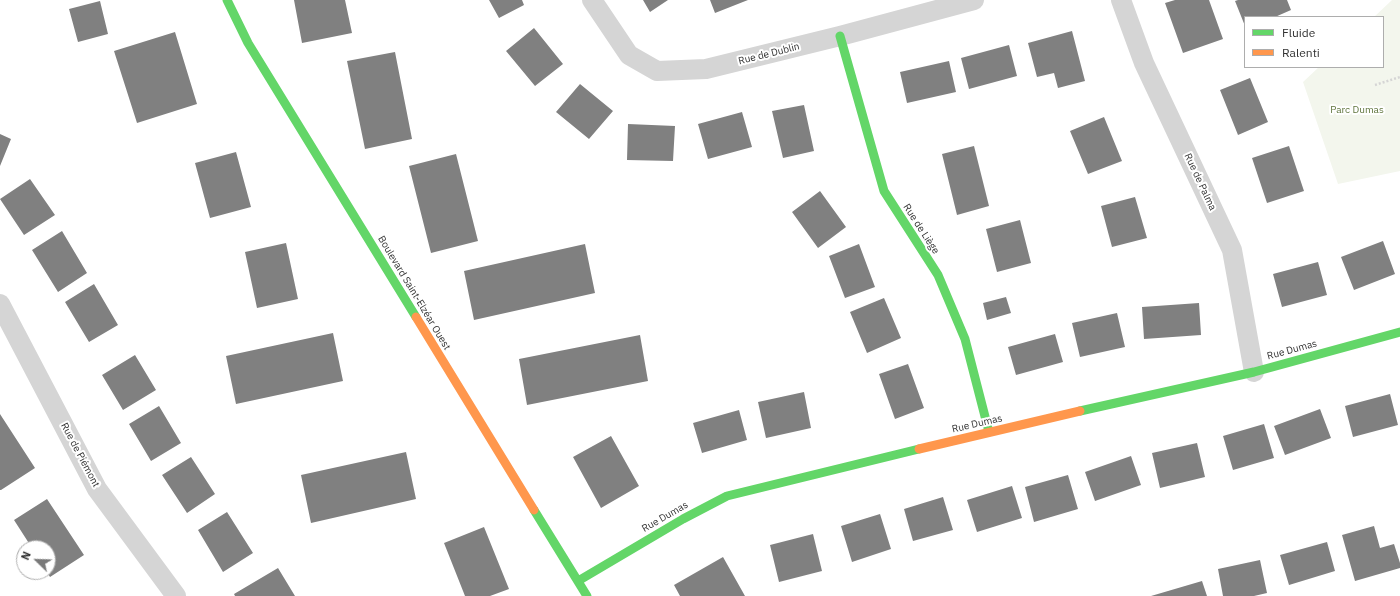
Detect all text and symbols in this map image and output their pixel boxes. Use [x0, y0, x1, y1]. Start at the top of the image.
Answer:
legend [1244, 16, 1384, 68]
text: Fluide [1282, 25, 1315, 40]
street label: Rue de Dublin [737, 41, 801, 67]
text: Ralenti [1282, 45, 1320, 60]
park label: Parc Dumas [1330, 104, 1384, 116]
street label: Rue de Palma [1182, 152, 1218, 212]
street label: Rue de Liège [900, 202, 942, 256]
street label: Boulevard Saint-Elzéar Ouest [375, 234, 453, 352]
street label: Rue Dumas [1266, 338, 1318, 362]
street label: Rue Dumas [951, 412, 1003, 436]
street label: Rue de Piémont [58, 421, 102, 489]
street label: Rue Dumas [640, 499, 690, 535]
north arrow [16, 540, 56, 580]
text: N [18, 549, 34, 562]

